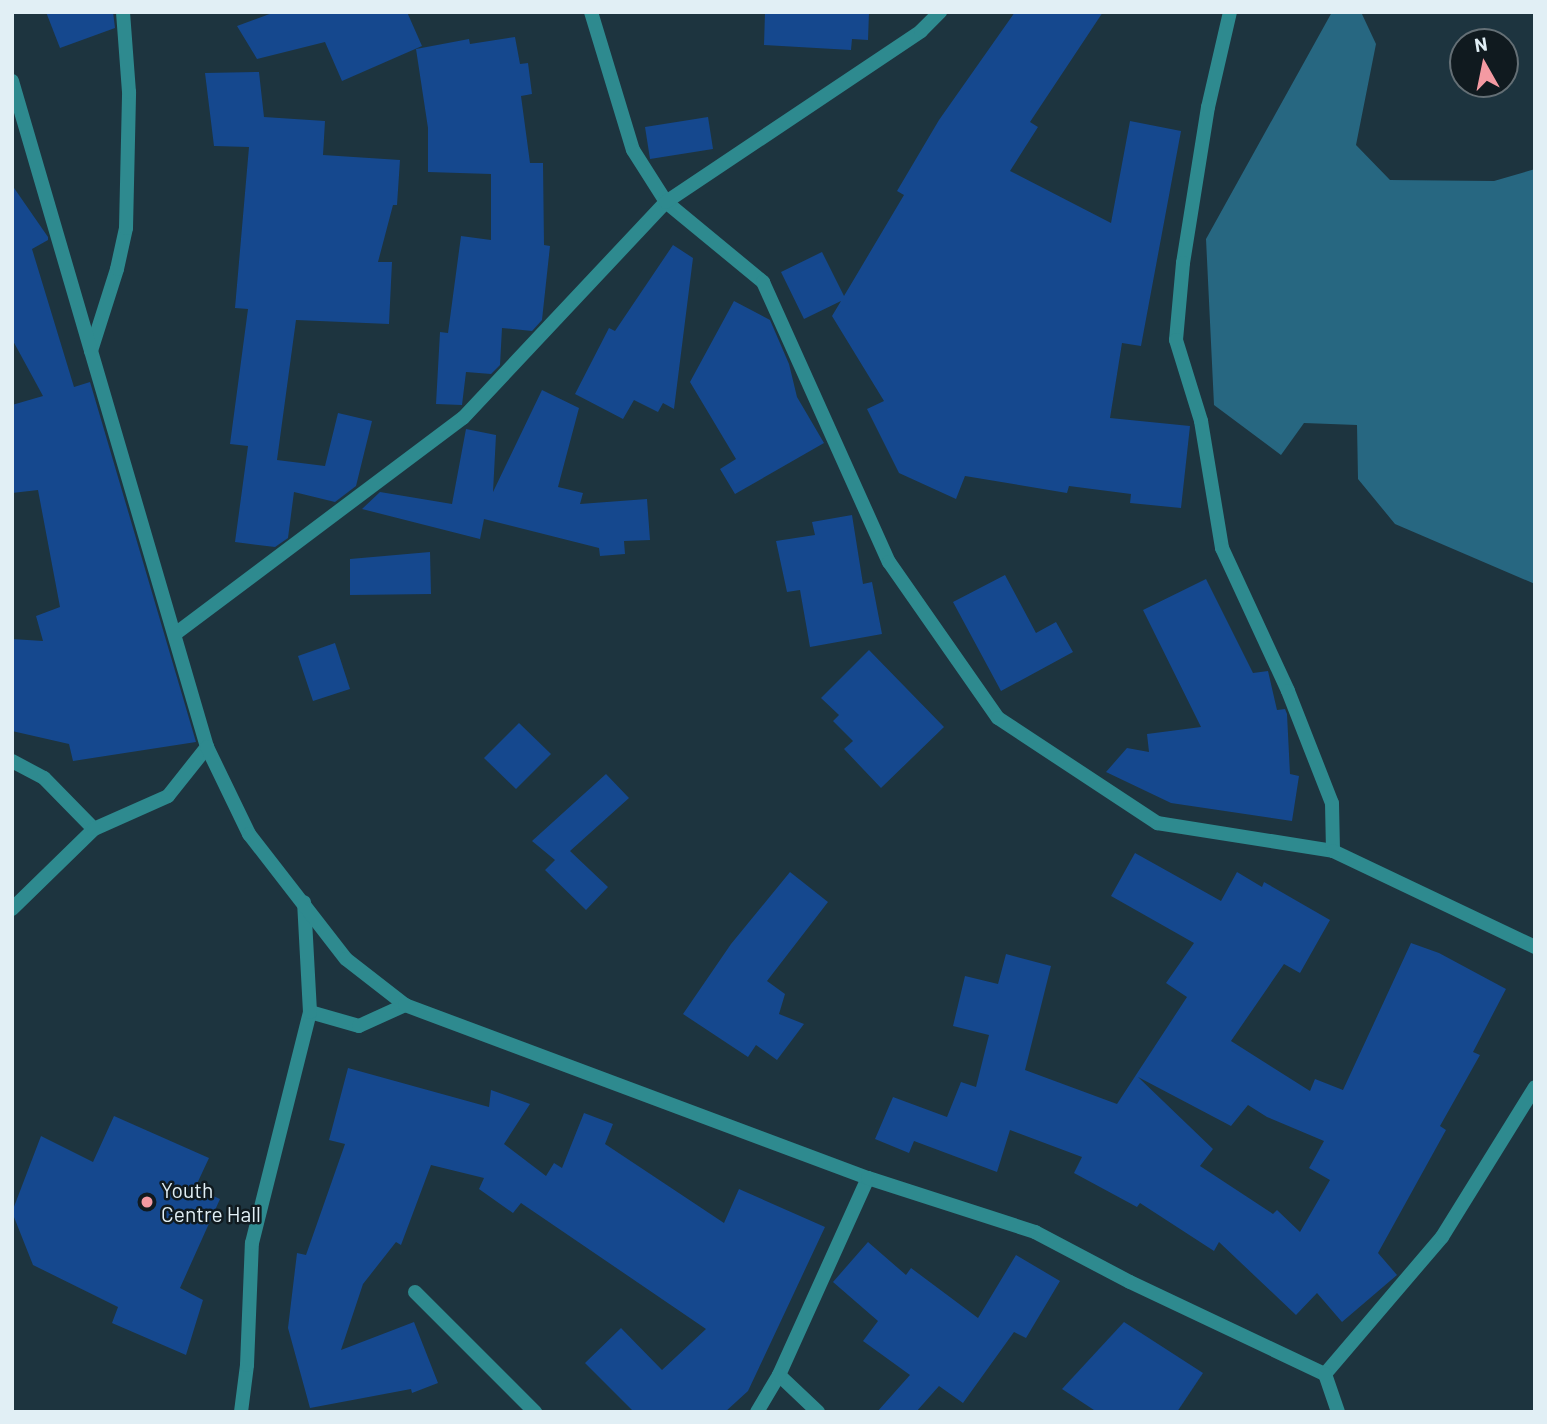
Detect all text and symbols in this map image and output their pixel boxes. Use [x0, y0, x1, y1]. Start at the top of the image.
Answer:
north arrow [1449, 28, 1519, 98]
text: N [1473, 31, 1489, 56]
place label: Youth Centre Hall [161, 1177, 261, 1227]
marker: Youth Centre Hall [139, 1194, 155, 1210]

